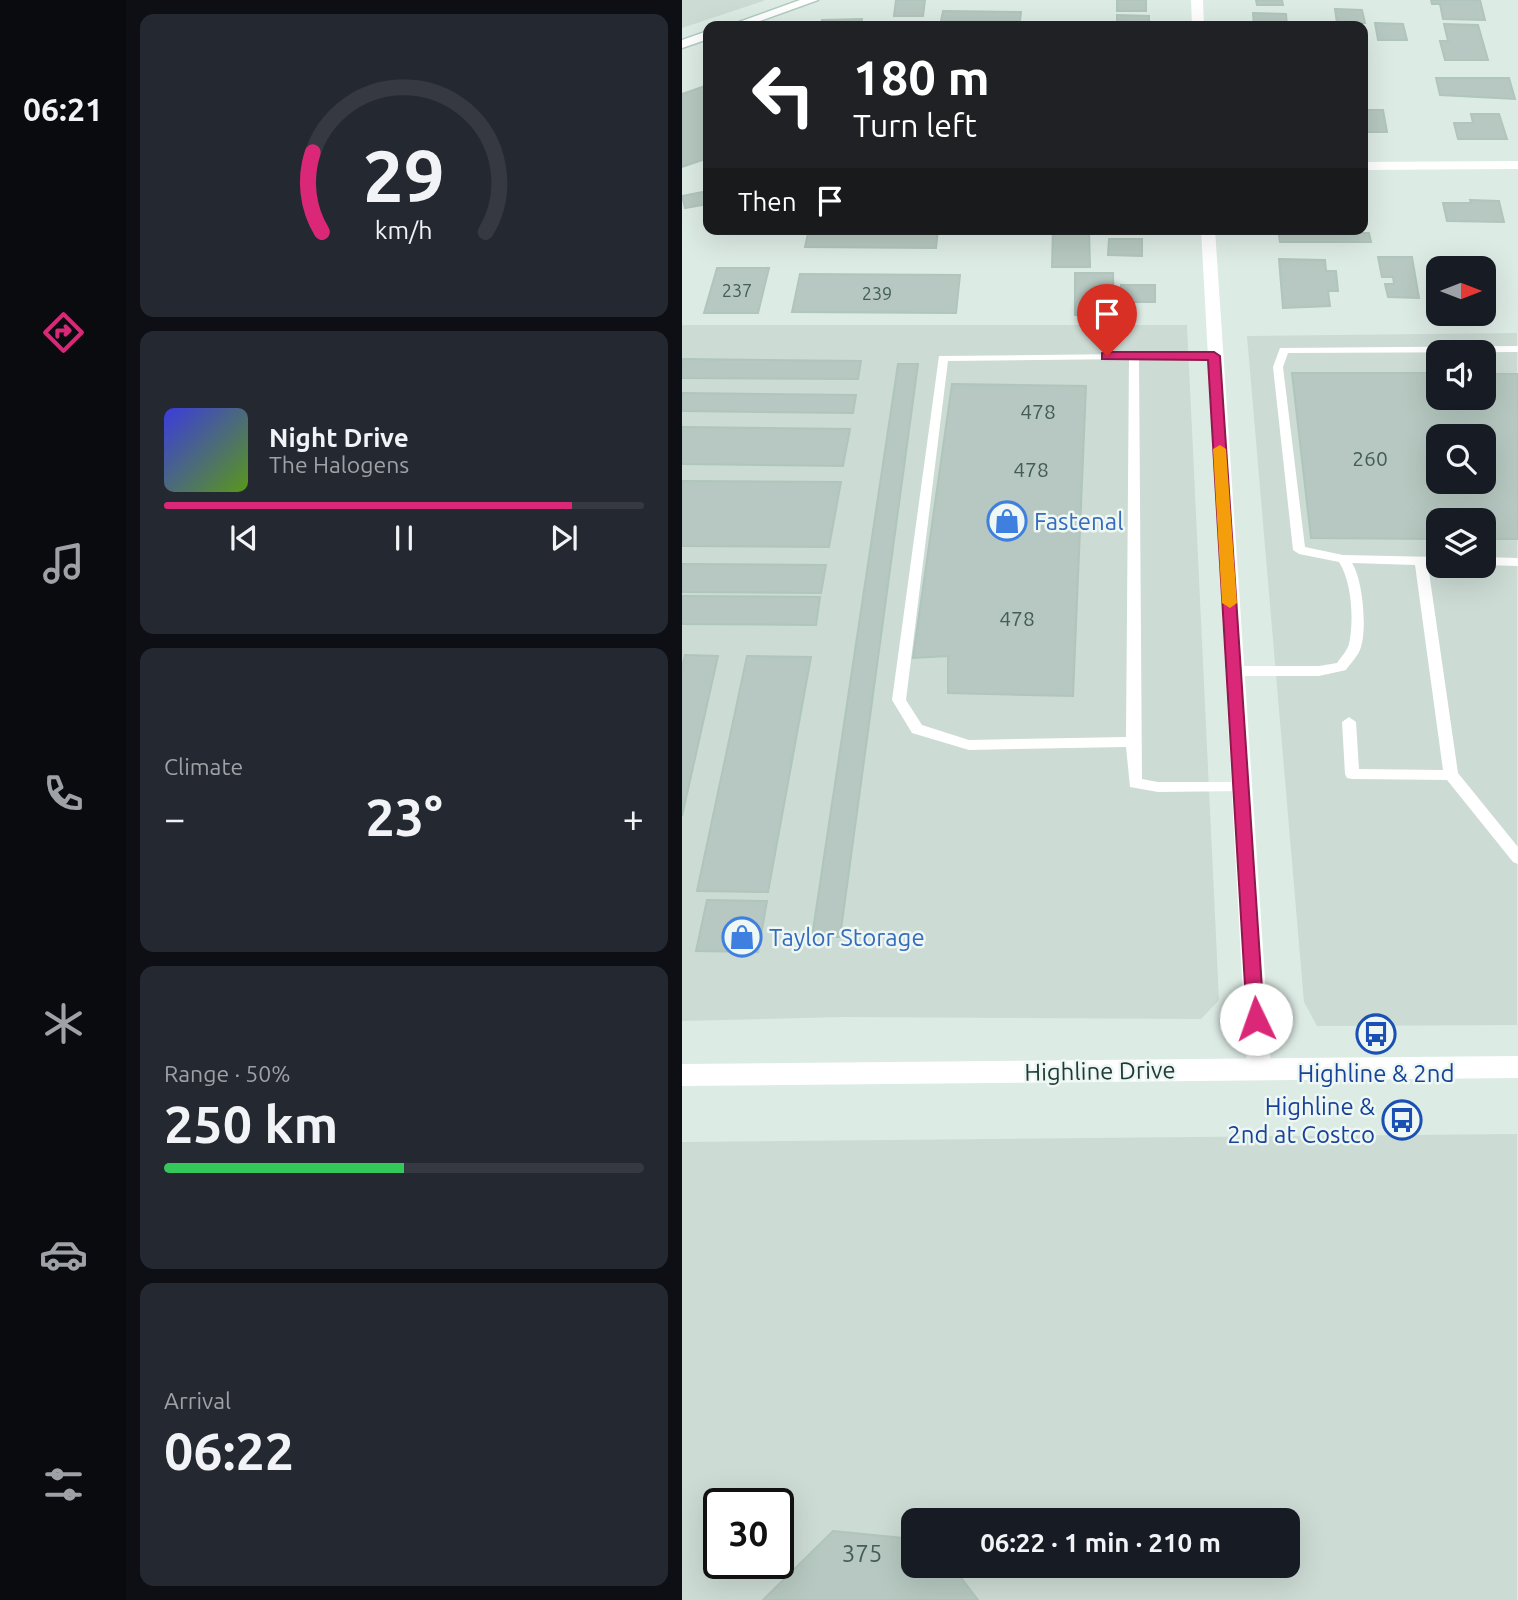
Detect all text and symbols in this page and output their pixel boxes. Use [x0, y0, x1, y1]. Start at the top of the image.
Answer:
icon: left [738, 49, 829, 140]
text: 180 m [853, 49, 990, 104]
text: 06:21 [23, 91, 103, 127]
text: Turn left [853, 107, 977, 143]
text: 29 [363, 134, 445, 216]
icon: arrive [811, 182, 849, 220]
text: Then [738, 187, 797, 216]
text: km/h [375, 215, 433, 243]
north arrow [1426, 256, 1496, 326]
map controls [1426, 256, 1496, 578]
house number: 237 [722, 280, 752, 300]
house number: 239 [862, 283, 892, 303]
pin [1077, 284, 1137, 356]
icon: arrive [1088, 295, 1126, 333]
icon: directions [39, 308, 88, 357]
button: sound [1426, 340, 1496, 410]
house number: 478 [1020, 399, 1056, 423]
text: Night Drive [269, 423, 409, 452]
button: search [1426, 424, 1496, 494]
house number: 260 [1352, 446, 1388, 470]
text: The Halogens [269, 452, 409, 477]
house number: 478 [1013, 457, 1049, 481]
shop icon: Fastenal [986, 500, 1028, 542]
place label: Fastenal [1034, 508, 1123, 535]
button: layers [1426, 508, 1496, 578]
icon: previous [225, 519, 263, 557]
icon: pause [385, 519, 423, 557]
icon: next [545, 519, 583, 557]
icon: music [39, 539, 88, 588]
house number: 478 [999, 606, 1035, 630]
text: Climate [164, 754, 243, 779]
icon: phone [39, 769, 88, 818]
text: 23° [365, 788, 443, 846]
text: − [164, 797, 185, 839]
text: + [623, 797, 644, 839]
shop icon: Taylor Storage [721, 916, 763, 958]
place label: Taylor Storage [769, 924, 925, 951]
position arrow [1219, 982, 1293, 1056]
icon: climate [39, 999, 88, 1048]
bus stop icon: Highline & 2nd [1355, 1013, 1397, 1055]
street label: Highline Drive [1024, 1056, 1176, 1086]
place label: Highline & 2nd [1297, 1060, 1455, 1087]
text: Range · 50% [164, 1061, 291, 1086]
place label: Highline & 2nd at Costco [1227, 1093, 1375, 1148]
text: 250 km [164, 1095, 338, 1153]
bus stop icon: Highline & 2nd at Costco [1381, 1099, 1423, 1141]
icon: car [39, 1230, 88, 1279]
text: Arrival [164, 1388, 231, 1413]
text: 06:22 [164, 1422, 294, 1480]
icon: filters [39, 1460, 88, 1509]
speed limit sign: 30 [703, 1488, 794, 1579]
text: 06:22 · 1 min · 210 m [980, 1528, 1221, 1557]
house number: 375 [842, 1540, 882, 1567]

